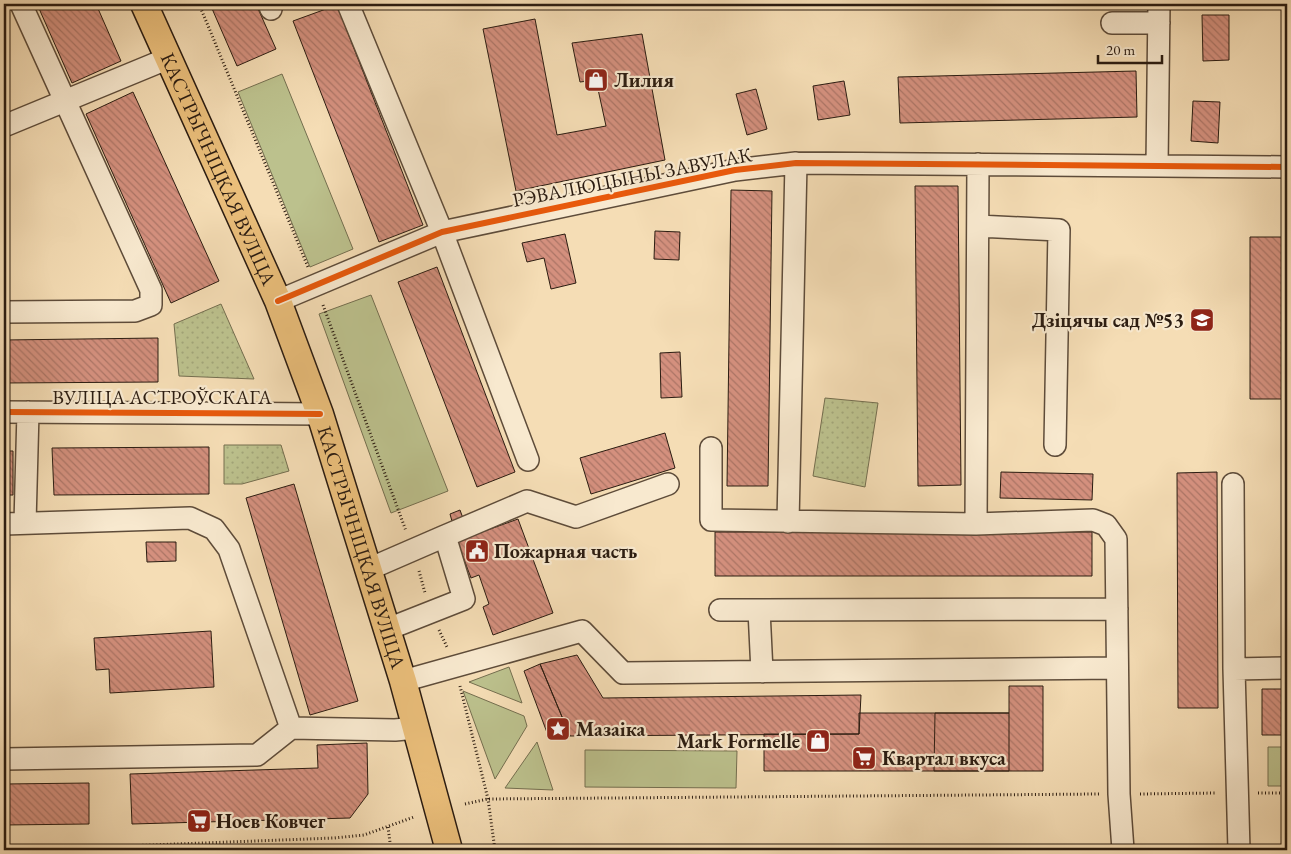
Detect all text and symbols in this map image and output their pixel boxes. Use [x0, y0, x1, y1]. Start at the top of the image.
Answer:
scale bar [1098, 32, 1162, 64]
text: 20 m [1106, 40, 1135, 59]
street label: КАСТРЫЧНІЦКАЯ ВУЛІЦА [155, 49, 282, 290]
shop icon: Лилия [583, 67, 609, 93]
place label: Лилия [614, 67, 674, 93]
street label: РЭВАЛЮЦЫНЫ ЗАВУЛАК [510, 141, 755, 213]
place label: Дзіцячы сад №53 [1032, 307, 1184, 333]
school or university icon: Дзіцячы сад №53 [1189, 307, 1215, 333]
street label: ВУЛІЦА АСТРОЎСКАГА [52, 384, 272, 410]
street label: КАСТРЫЧНІЦКАЯ ВУЛІЦА [312, 423, 411, 672]
public building icon: Пожарная часть [464, 538, 490, 564]
place label: Пожарная часть [494, 538, 637, 564]
place icon: Мазаіка [545, 716, 571, 742]
place label: Мазаіка [576, 716, 646, 742]
place label: Mark Formelle [677, 728, 800, 754]
shop icon: Mark Formelle [805, 728, 831, 754]
supermarket icon: Квартал вкуса [851, 745, 877, 771]
place label: Квартал вкуса [882, 745, 1006, 771]
supermarket icon: Ноев Ковчег [186, 808, 212, 834]
place label: Ноев Ковчег [216, 808, 326, 834]

